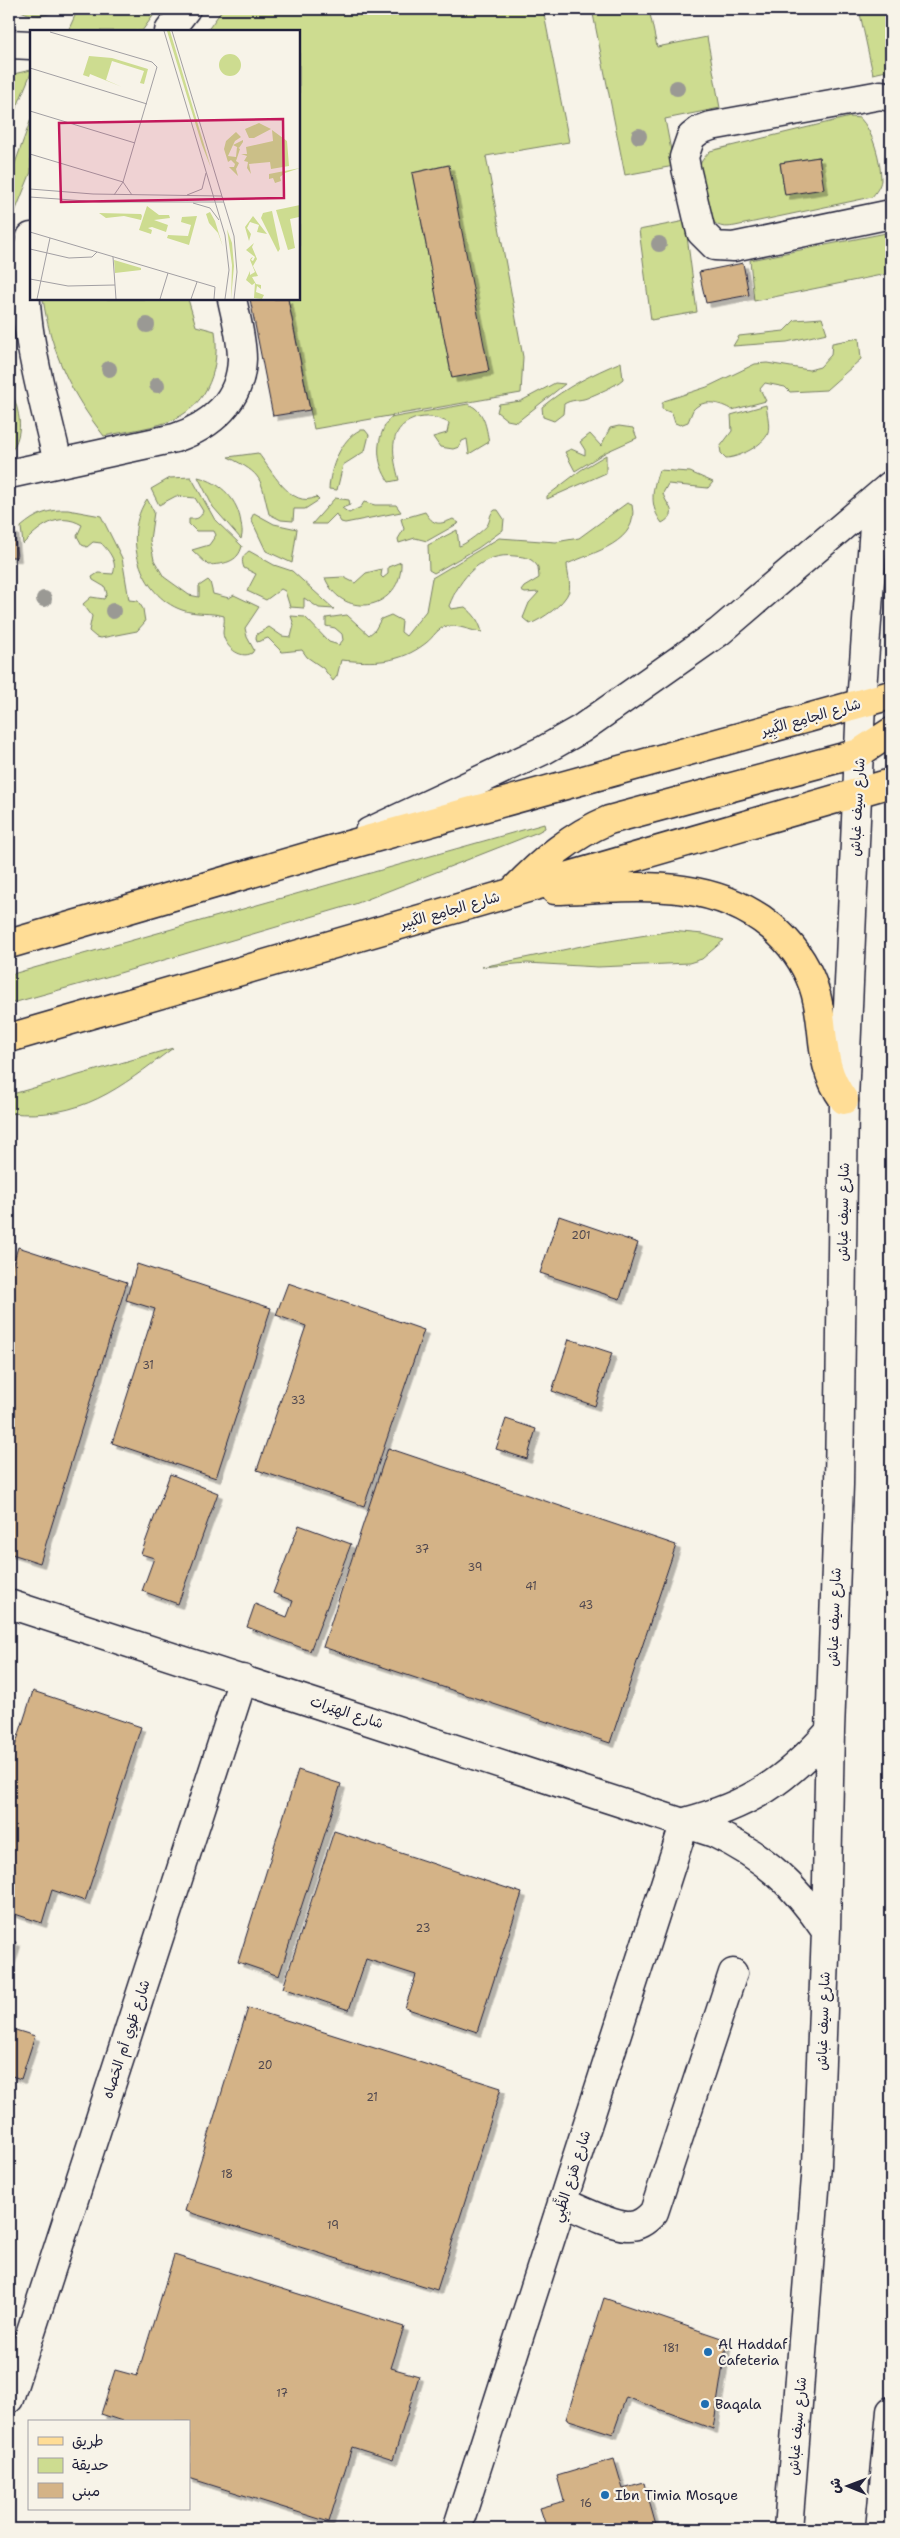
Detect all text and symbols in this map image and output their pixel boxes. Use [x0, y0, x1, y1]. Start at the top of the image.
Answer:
inset map [30, 30, 300, 300]
street label: شارع الجامِع الكَبِير [758, 694, 864, 743]
street label: شارع سيف غباش [845, 757, 870, 857]
street label: شارع الجامِع الكَبِير [397, 887, 503, 936]
street label: شارع سيف غباش [833, 1162, 854, 1262]
house number: 201 [571, 1228, 591, 1243]
house number: 31 [142, 1358, 154, 1373]
house number: 33 [291, 1393, 305, 1408]
house number: 37 [415, 1542, 430, 1557]
house number: 39 [468, 1560, 482, 1575]
street label: شارع سيف غباش [823, 1567, 846, 1667]
house number: 41 [525, 1579, 537, 1594]
house number: 43 [579, 1598, 593, 1613]
street label: شارع الهِيَرات [308, 1692, 386, 1734]
house number: 23 [416, 1921, 430, 1936]
street label: شارع سيف غباش [812, 1971, 835, 2071]
street label: شارع طَوِي أم الحَصاه [98, 1977, 156, 2101]
house number: 20 [257, 2058, 273, 2073]
house number: 21 [366, 2090, 378, 2105]
street label: شارع هَزع الظَّبِي [546, 2127, 598, 2225]
house number: 18 [221, 2167, 233, 2182]
house number: 19 [327, 2218, 339, 2233]
place label: Al Haddaf Cafeteria [718, 2335, 788, 2369]
house number: 181 [663, 2341, 679, 2356]
marker: Al Haddaf Cafeteria [702, 2346, 714, 2358]
street label: شارع سيف غباش [784, 2376, 811, 2476]
house number: 17 [276, 2386, 288, 2401]
place label: Baqala [715, 2395, 762, 2413]
marker: Baqala [699, 2398, 711, 2410]
legend [28, 2420, 190, 2510]
text: طريق [72, 2431, 104, 2451]
text: حديقة [72, 2455, 109, 2475]
north arrow [822, 2460, 872, 2510]
text: ش [826, 2478, 844, 2494]
text: مبنى [72, 2481, 100, 2501]
place label: Ibn Timia Mosque [615, 2486, 738, 2504]
marker: Ibn Timia Mosque [599, 2489, 611, 2501]
house number: 16 [580, 2496, 592, 2511]

